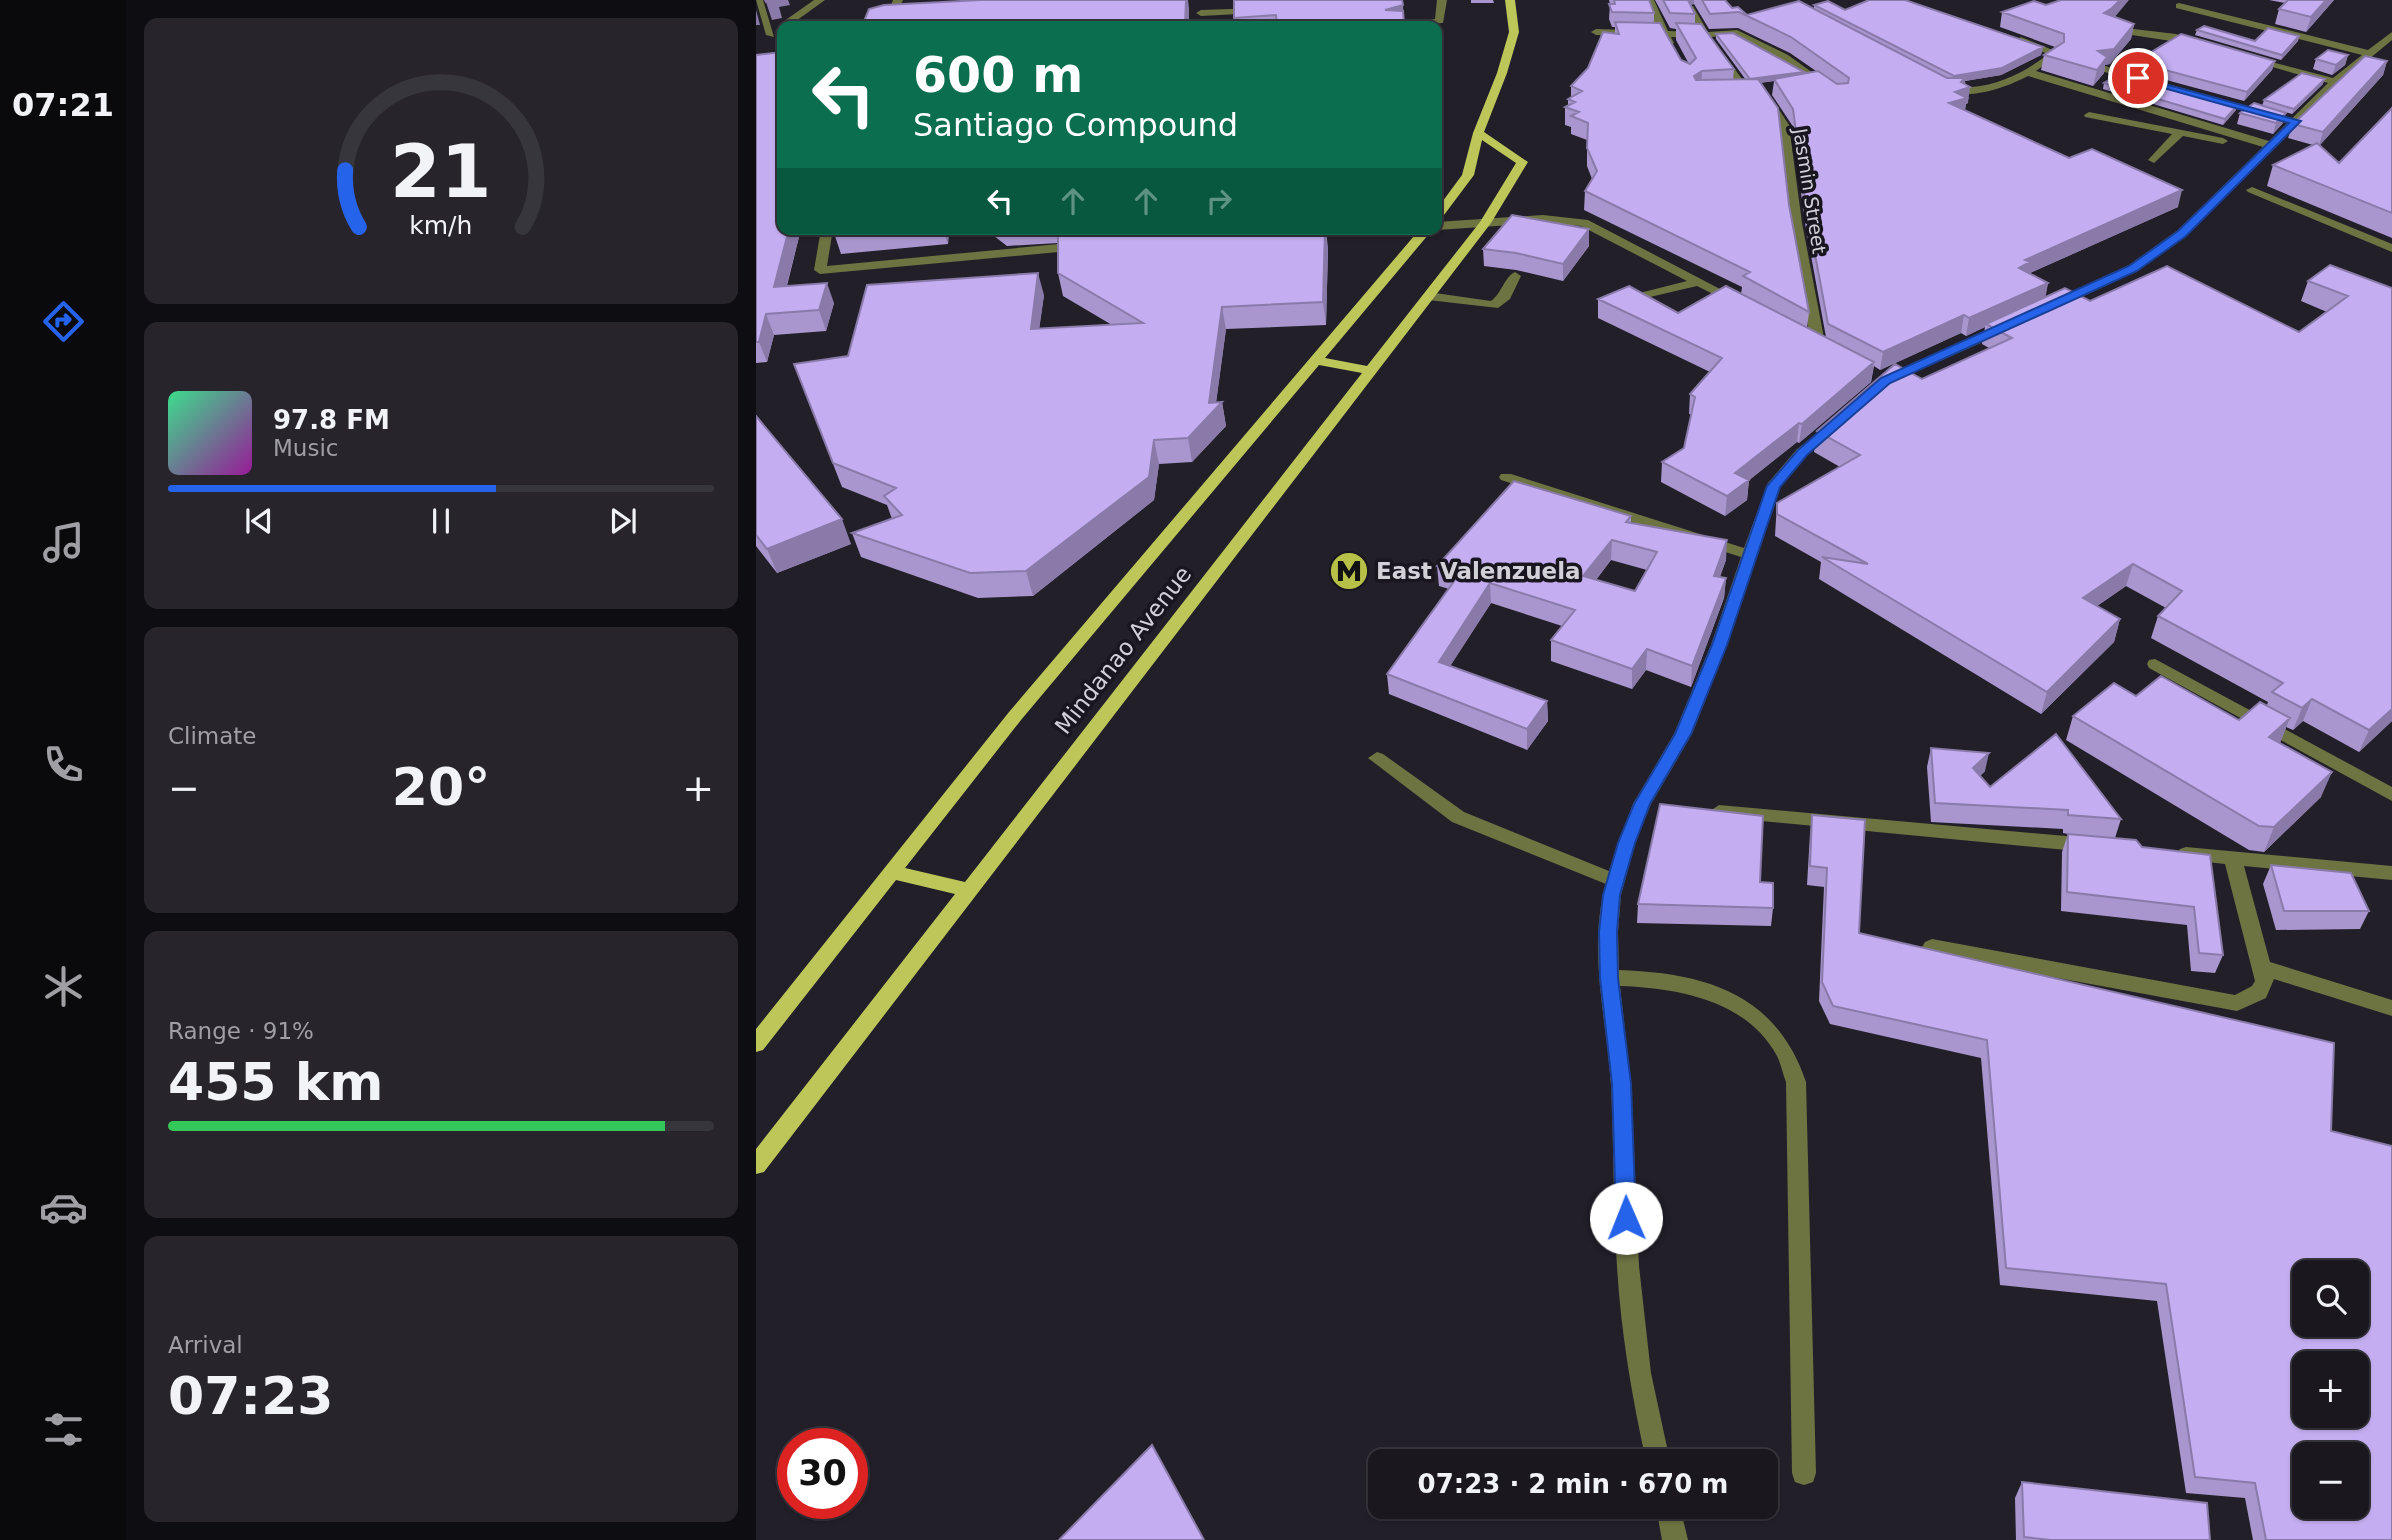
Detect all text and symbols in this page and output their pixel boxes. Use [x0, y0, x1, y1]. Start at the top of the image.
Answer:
text: 600 m [913, 47, 1083, 104]
pin [2108, 48, 2168, 108]
icon: left [798, 49, 889, 140]
icon: arrive [2119, 59, 2157, 97]
text: 07:21 [12, 86, 114, 124]
text: Santiago Compound [913, 106, 1238, 144]
street label: Jasmin Street [1789, 126, 1831, 255]
text: 21 [390, 130, 492, 215]
icon: left [981, 182, 1019, 220]
icon: ahead [1054, 182, 1092, 220]
icon: ahead [1127, 182, 1165, 220]
icon: right [1200, 182, 1238, 220]
text: km/h [409, 211, 473, 240]
icon: directions [39, 297, 88, 346]
text: 97.8 FM [273, 405, 390, 435]
text: Music [273, 435, 338, 461]
icon: previous [240, 502, 278, 540]
icon: pause [422, 502, 460, 540]
icon: next [604, 502, 642, 540]
icon: music [39, 518, 88, 567]
metro station icon: East Valenzuela [1328, 550, 1370, 592]
place label: East Valenzuela [1376, 558, 1581, 584]
street label: Mindanao Avenue [1050, 561, 1196, 739]
text: Climate [168, 723, 257, 749]
icon: phone [39, 740, 88, 789]
text: 20° [392, 757, 490, 817]
text: − [168, 766, 200, 810]
text: + [682, 766, 714, 810]
icon: climate [39, 962, 88, 1011]
text: Range · 91% [168, 1018, 314, 1044]
text: 455 km [168, 1052, 383, 1112]
position arrow [1589, 1181, 1663, 1255]
icon: car [39, 1183, 88, 1232]
map controls [2292, 1260, 2369, 1519]
button: search [2292, 1260, 2369, 1337]
text: Arrival [168, 1332, 243, 1358]
button: + [2292, 1351, 2369, 1428]
text: 07:23 [168, 1366, 334, 1426]
icon: filters [39, 1405, 88, 1454]
speed limit sign: 30 [777, 1428, 868, 1519]
button: − [2292, 1442, 2369, 1519]
text: 07:23 · 2 min · 670 m [1418, 1469, 1728, 1499]

